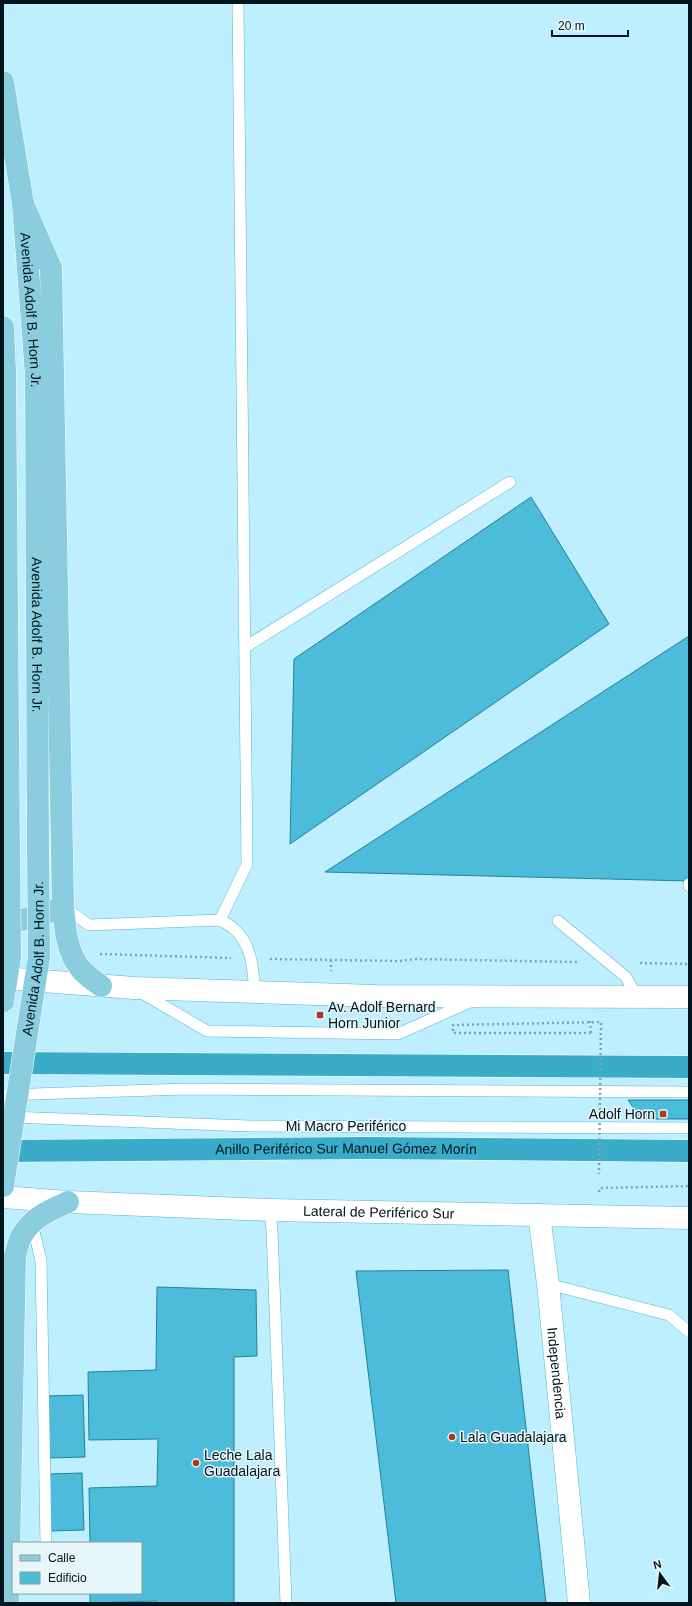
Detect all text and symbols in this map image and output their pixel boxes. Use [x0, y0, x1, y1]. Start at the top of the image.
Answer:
scale bar [552, 12, 628, 38]
text: 20 m [558, 19, 585, 33]
street label: Avenida Adolf B. Horn Jr. [17, 232, 44, 388]
street label: Avenida Adolf B. Horn Jr. [29, 557, 45, 713]
street label: Avenida Adolf B. Horn Jr. [19, 881, 47, 1037]
place label: Av. Adolf Bernard Horn Junior [328, 999, 436, 1031]
marker: Av. Adolf Bernard Horn Junior [315, 1010, 325, 1020]
place label: Adolf Horn [589, 1106, 655, 1122]
marker: Adolf Horn [658, 1109, 668, 1119]
street label: Mi Macro Periférico [286, 1118, 406, 1134]
street label: Anillo Periférico Sur Manuel Gómez Morín [215, 1140, 477, 1157]
street label: Lateral de Periférico Sur [303, 1203, 455, 1222]
street label: Independencia [544, 1326, 569, 1420]
place label: Lala Guadalajara [460, 1429, 567, 1445]
marker: Lala Guadalajara [447, 1432, 457, 1442]
place label: Leche Lala Guadalajara [204, 1447, 280, 1479]
marker: Leche Lala Guadalajara [191, 1458, 201, 1468]
legend [12, 1542, 142, 1594]
text: Calle [48, 1551, 76, 1565]
north arrow [640, 1554, 680, 1594]
text: N [652, 1558, 663, 1571]
text: Edificio [48, 1571, 87, 1585]

